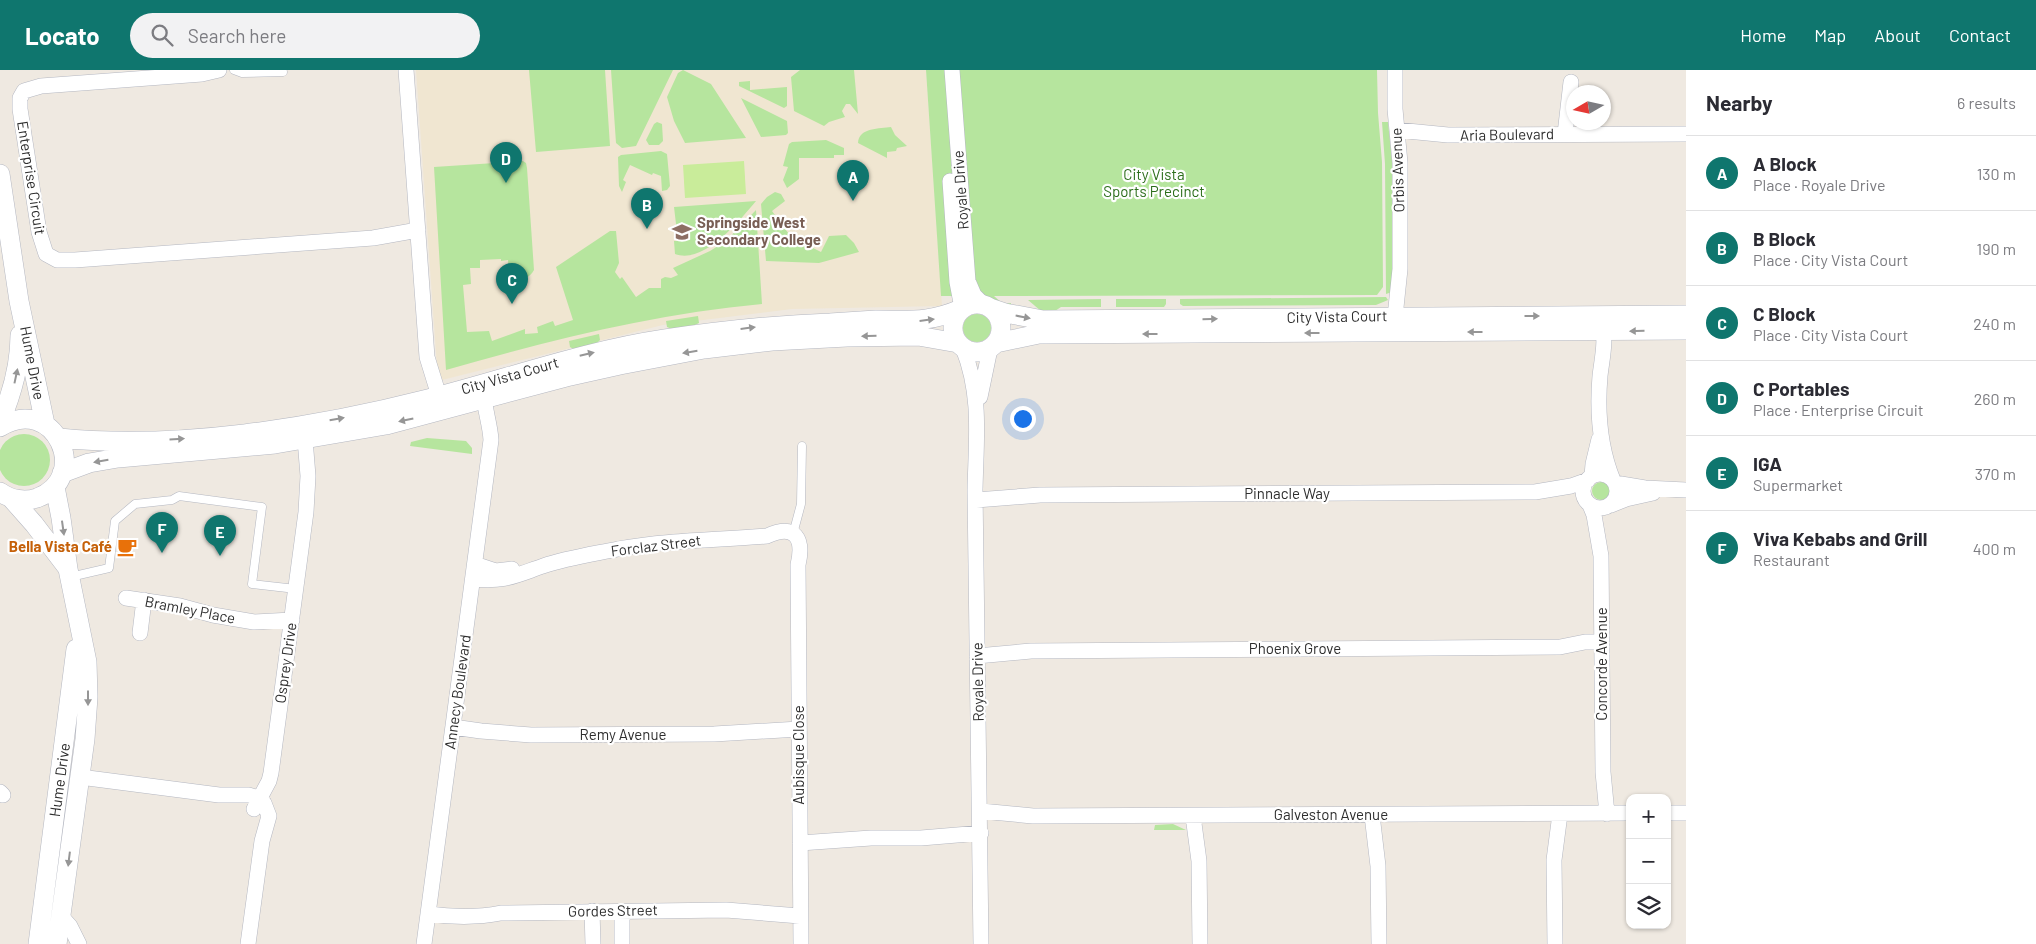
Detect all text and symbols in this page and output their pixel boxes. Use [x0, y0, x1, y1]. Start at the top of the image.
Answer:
search box [130, 13, 480, 58]
text: Locato [25, 21, 100, 50]
icon: search [148, 21, 176, 49]
text: Search here [188, 24, 286, 47]
text: Home [1740, 24, 1786, 46]
text: Map [1814, 24, 1846, 46]
text: About [1874, 24, 1921, 46]
text: Contact [1949, 24, 2011, 46]
north arrow [1566, 85, 1611, 130]
text: Nearby [1706, 90, 1772, 115]
text: 6 results [1957, 93, 2016, 112]
street label: Enterprise Circuit [14, 120, 50, 236]
street label: Aria Boulevard [1460, 124, 1554, 144]
street label: Orbis Avenue [1387, 127, 1407, 213]
pin: D [490, 142, 522, 183]
street label: Royale Drive [948, 150, 972, 230]
text: A Block [1753, 152, 1817, 175]
pin: A [837, 160, 869, 201]
text: A [1717, 164, 1727, 183]
text: 130 m [1977, 164, 2016, 183]
park label: City Vista Sports Precinct [1103, 165, 1205, 200]
text: Place · Royale Drive [1753, 175, 1885, 194]
pin: B [631, 188, 663, 229]
place label: Springside West Secondary College [697, 213, 821, 248]
school or university icon: Springside West Secondary College [671, 221, 693, 243]
text: B Block [1753, 227, 1816, 250]
text: B [1717, 239, 1727, 258]
text: 190 m [1977, 239, 2016, 258]
text: Place · City Vista Court [1753, 250, 1908, 269]
pin: C [496, 263, 528, 304]
text: C Block [1753, 302, 1816, 325]
street label: City Vista Court [1286, 306, 1387, 326]
one-way arrow [1524, 312, 1540, 320]
one-way arrow [1015, 314, 1031, 322]
one-way arrow [1202, 314, 1218, 322]
text: C [1717, 314, 1727, 333]
text: 240 m [1973, 314, 2016, 333]
one-way arrow [919, 316, 935, 324]
street label: Hume Drive [17, 324, 49, 401]
one-way arrow [740, 324, 756, 332]
text: Place · City Vista Court [1753, 325, 1908, 344]
one-way arrow [1629, 327, 1645, 335]
one-way arrow [1467, 328, 1483, 336]
one-way arrow [1304, 329, 1320, 337]
one-way arrow [1142, 330, 1158, 338]
one-way arrow [861, 333, 877, 341]
one-way arrow [682, 348, 698, 356]
one-way arrow [580, 350, 595, 358]
street label: City Vista Court [459, 353, 561, 398]
one-way arrow [12, 368, 20, 384]
text: C Portables [1753, 377, 1850, 400]
text: D [1717, 389, 1727, 408]
text: 260 m [1974, 389, 2016, 408]
text: Place · Enterprise Circuit [1753, 400, 1924, 419]
your location [1010, 406, 1036, 432]
one-way arrow [330, 414, 346, 422]
one-way arrow [398, 417, 414, 425]
one-way arrow [169, 434, 185, 442]
text: IGA [1753, 452, 1782, 475]
one-way arrow [93, 457, 109, 465]
text: E [1717, 464, 1727, 483]
text: 370 m [1975, 464, 2016, 483]
text: Supermarket [1753, 475, 1843, 494]
street label: Pinnacle Way [1244, 484, 1330, 502]
pin: F [146, 512, 178, 553]
pin: E [204, 515, 236, 556]
one-way arrow [59, 520, 67, 536]
text: Viva Kebabs and Grill [1753, 527, 1927, 550]
street label: Forclaz Street [610, 531, 702, 559]
cafe icon: Bella Vista Café [116, 536, 138, 558]
place label: Bella Vista Café [9, 537, 112, 555]
text: F [1718, 539, 1726, 558]
text: 400 m [1973, 539, 2016, 558]
text: Restaurant [1753, 550, 1830, 569]
street label: Bramley Place [143, 591, 237, 627]
street label: Concorde Avenue [1592, 607, 1610, 721]
street label: Osprey Drive [270, 621, 300, 704]
street label: Annecy Boulevard [440, 633, 474, 750]
street label: Phoenix Grove [1249, 639, 1341, 657]
street label: Royale Drive [967, 642, 987, 722]
one-way arrow [84, 690, 92, 706]
street label: Aubisque Close [789, 705, 807, 805]
street label: Remy Avenue [580, 725, 667, 743]
street label: Hume Drive [45, 742, 73, 818]
map controls [1626, 794, 1671, 929]
button: + [1626, 794, 1671, 839]
street label: Galveston Avenue [1274, 805, 1388, 823]
button: − [1626, 839, 1671, 884]
one-way arrow [65, 851, 73, 867]
button: layers [1626, 884, 1671, 929]
street label: Gordes Street [568, 900, 658, 920]

